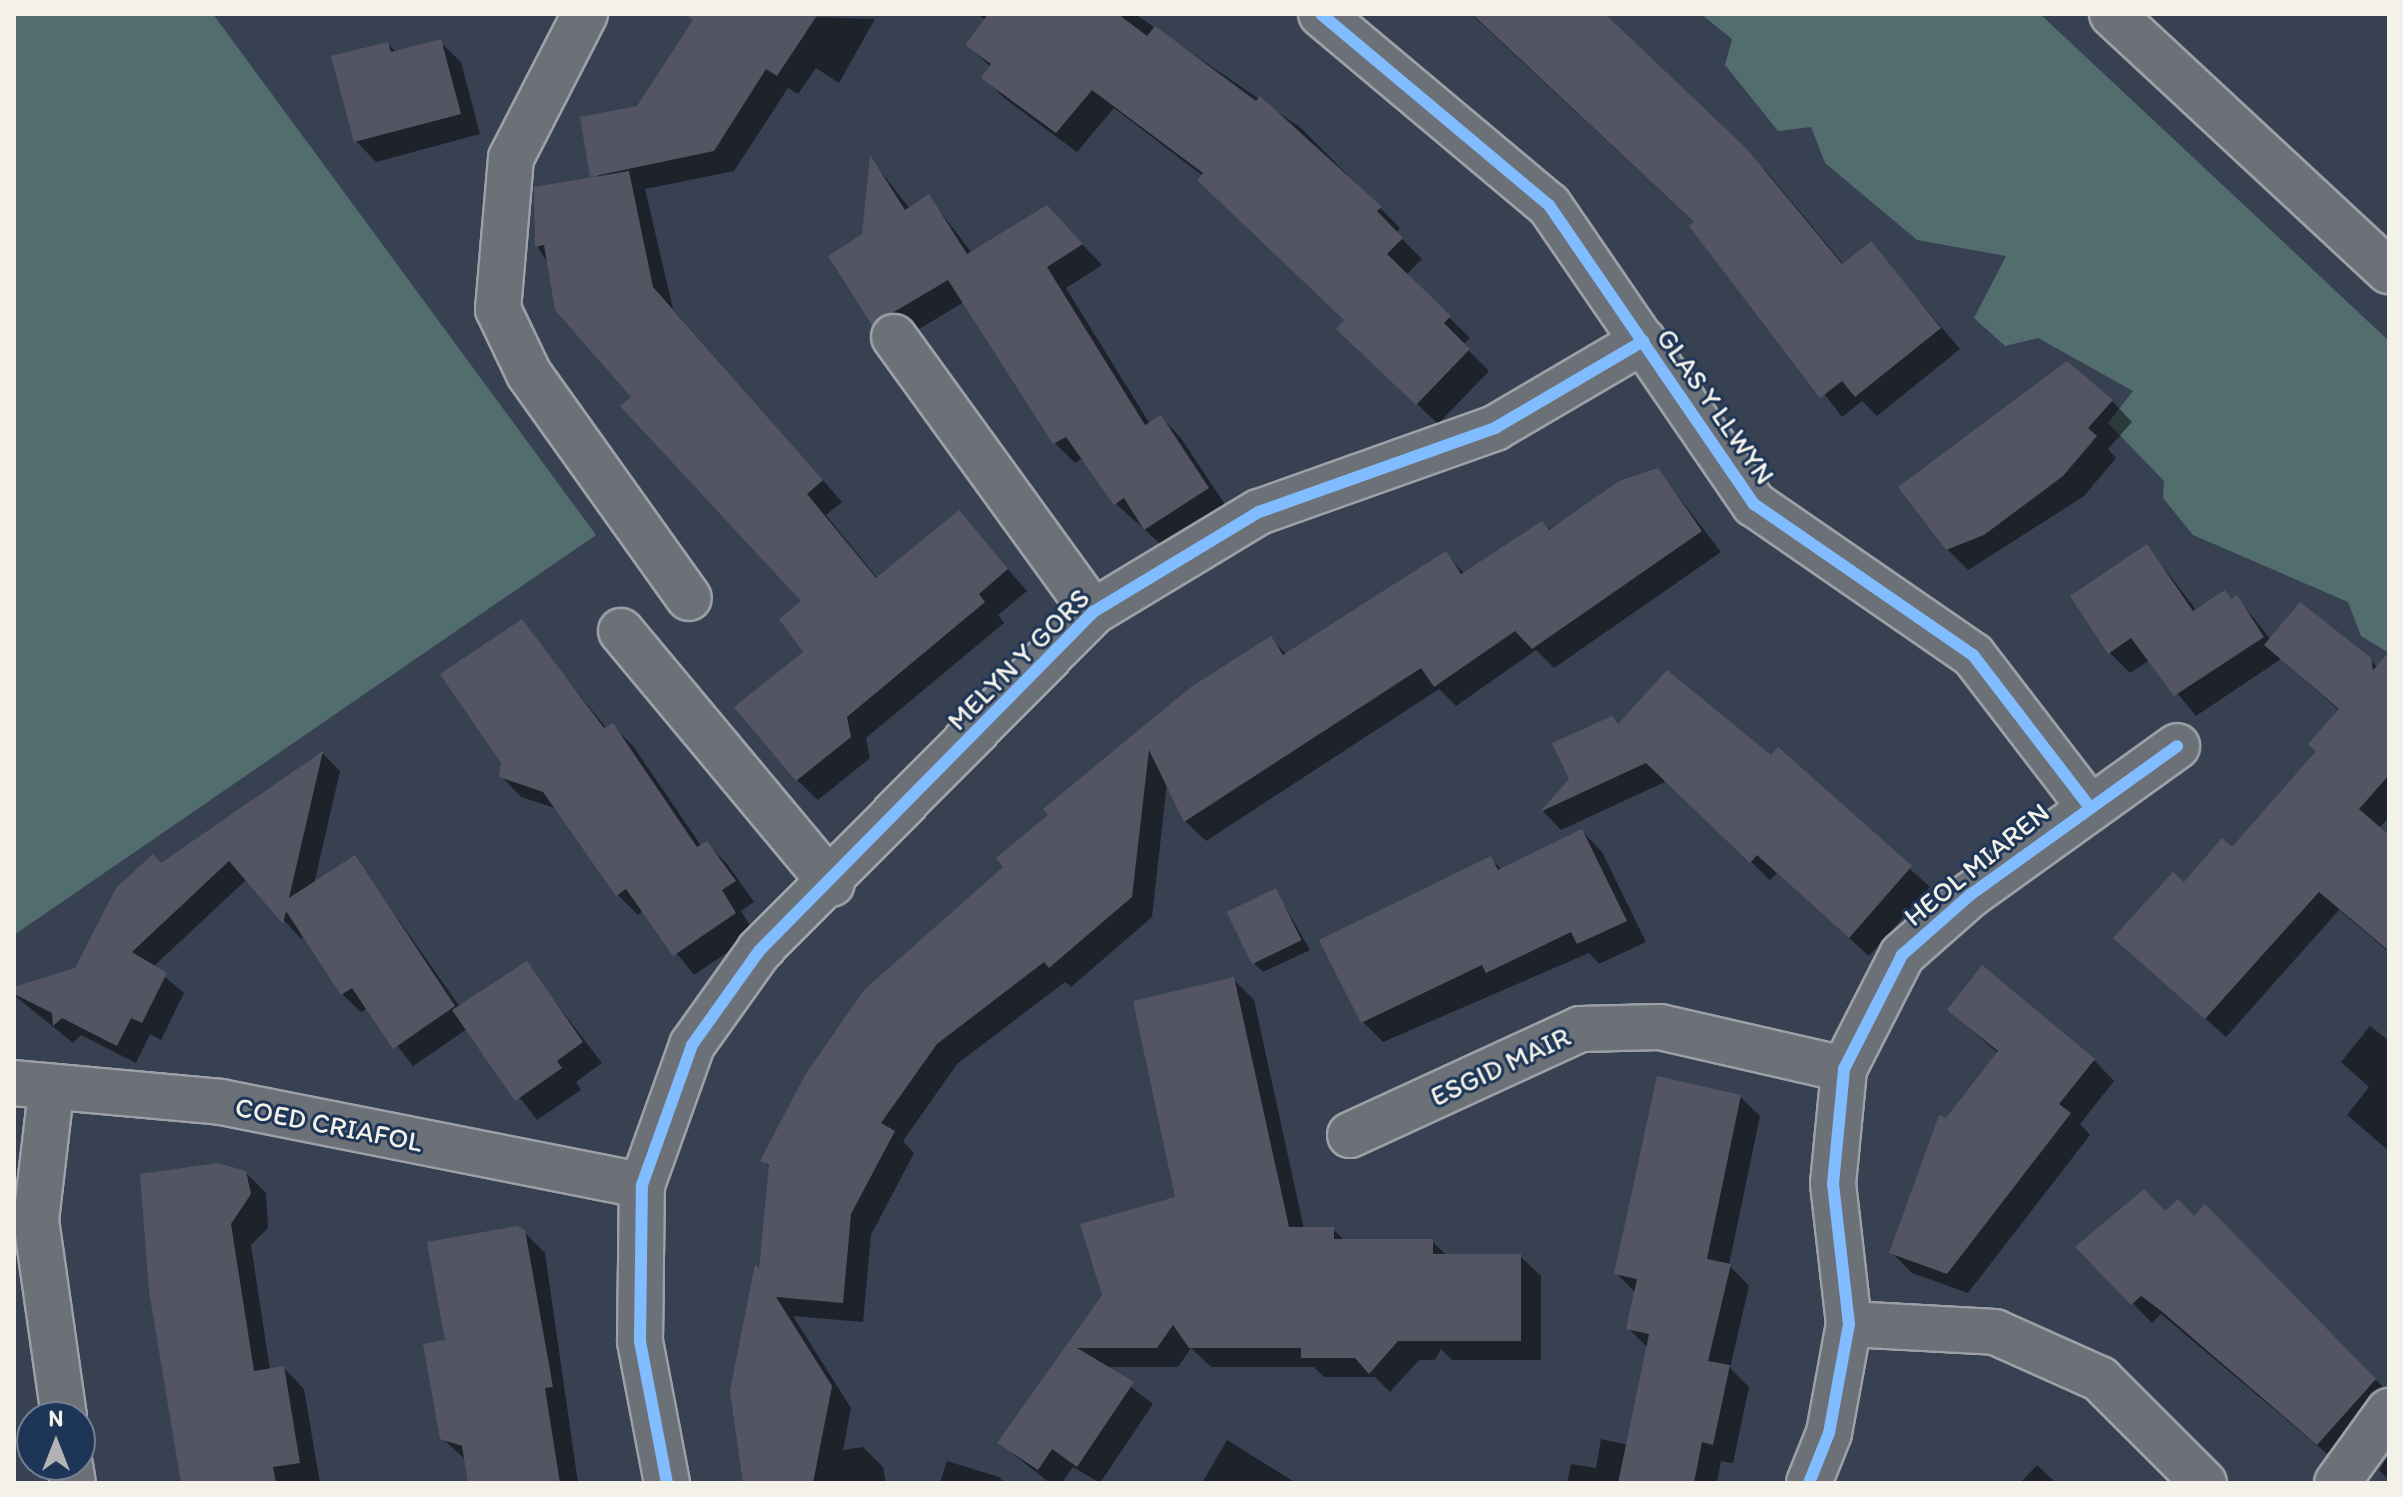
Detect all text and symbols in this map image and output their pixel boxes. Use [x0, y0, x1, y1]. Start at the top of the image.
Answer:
street label: GLAS Y LLWYN [1650, 322, 1782, 490]
street label: MELYN Y GORS [940, 581, 1096, 737]
street label: HEOL MIAREN [1896, 795, 2056, 933]
street label: ESGID MAIR [1426, 1020, 1574, 1112]
street label: COED CRIAFOL [232, 1089, 426, 1159]
north arrow [16, 1401, 96, 1481]
text: N [49, 1405, 63, 1432]

